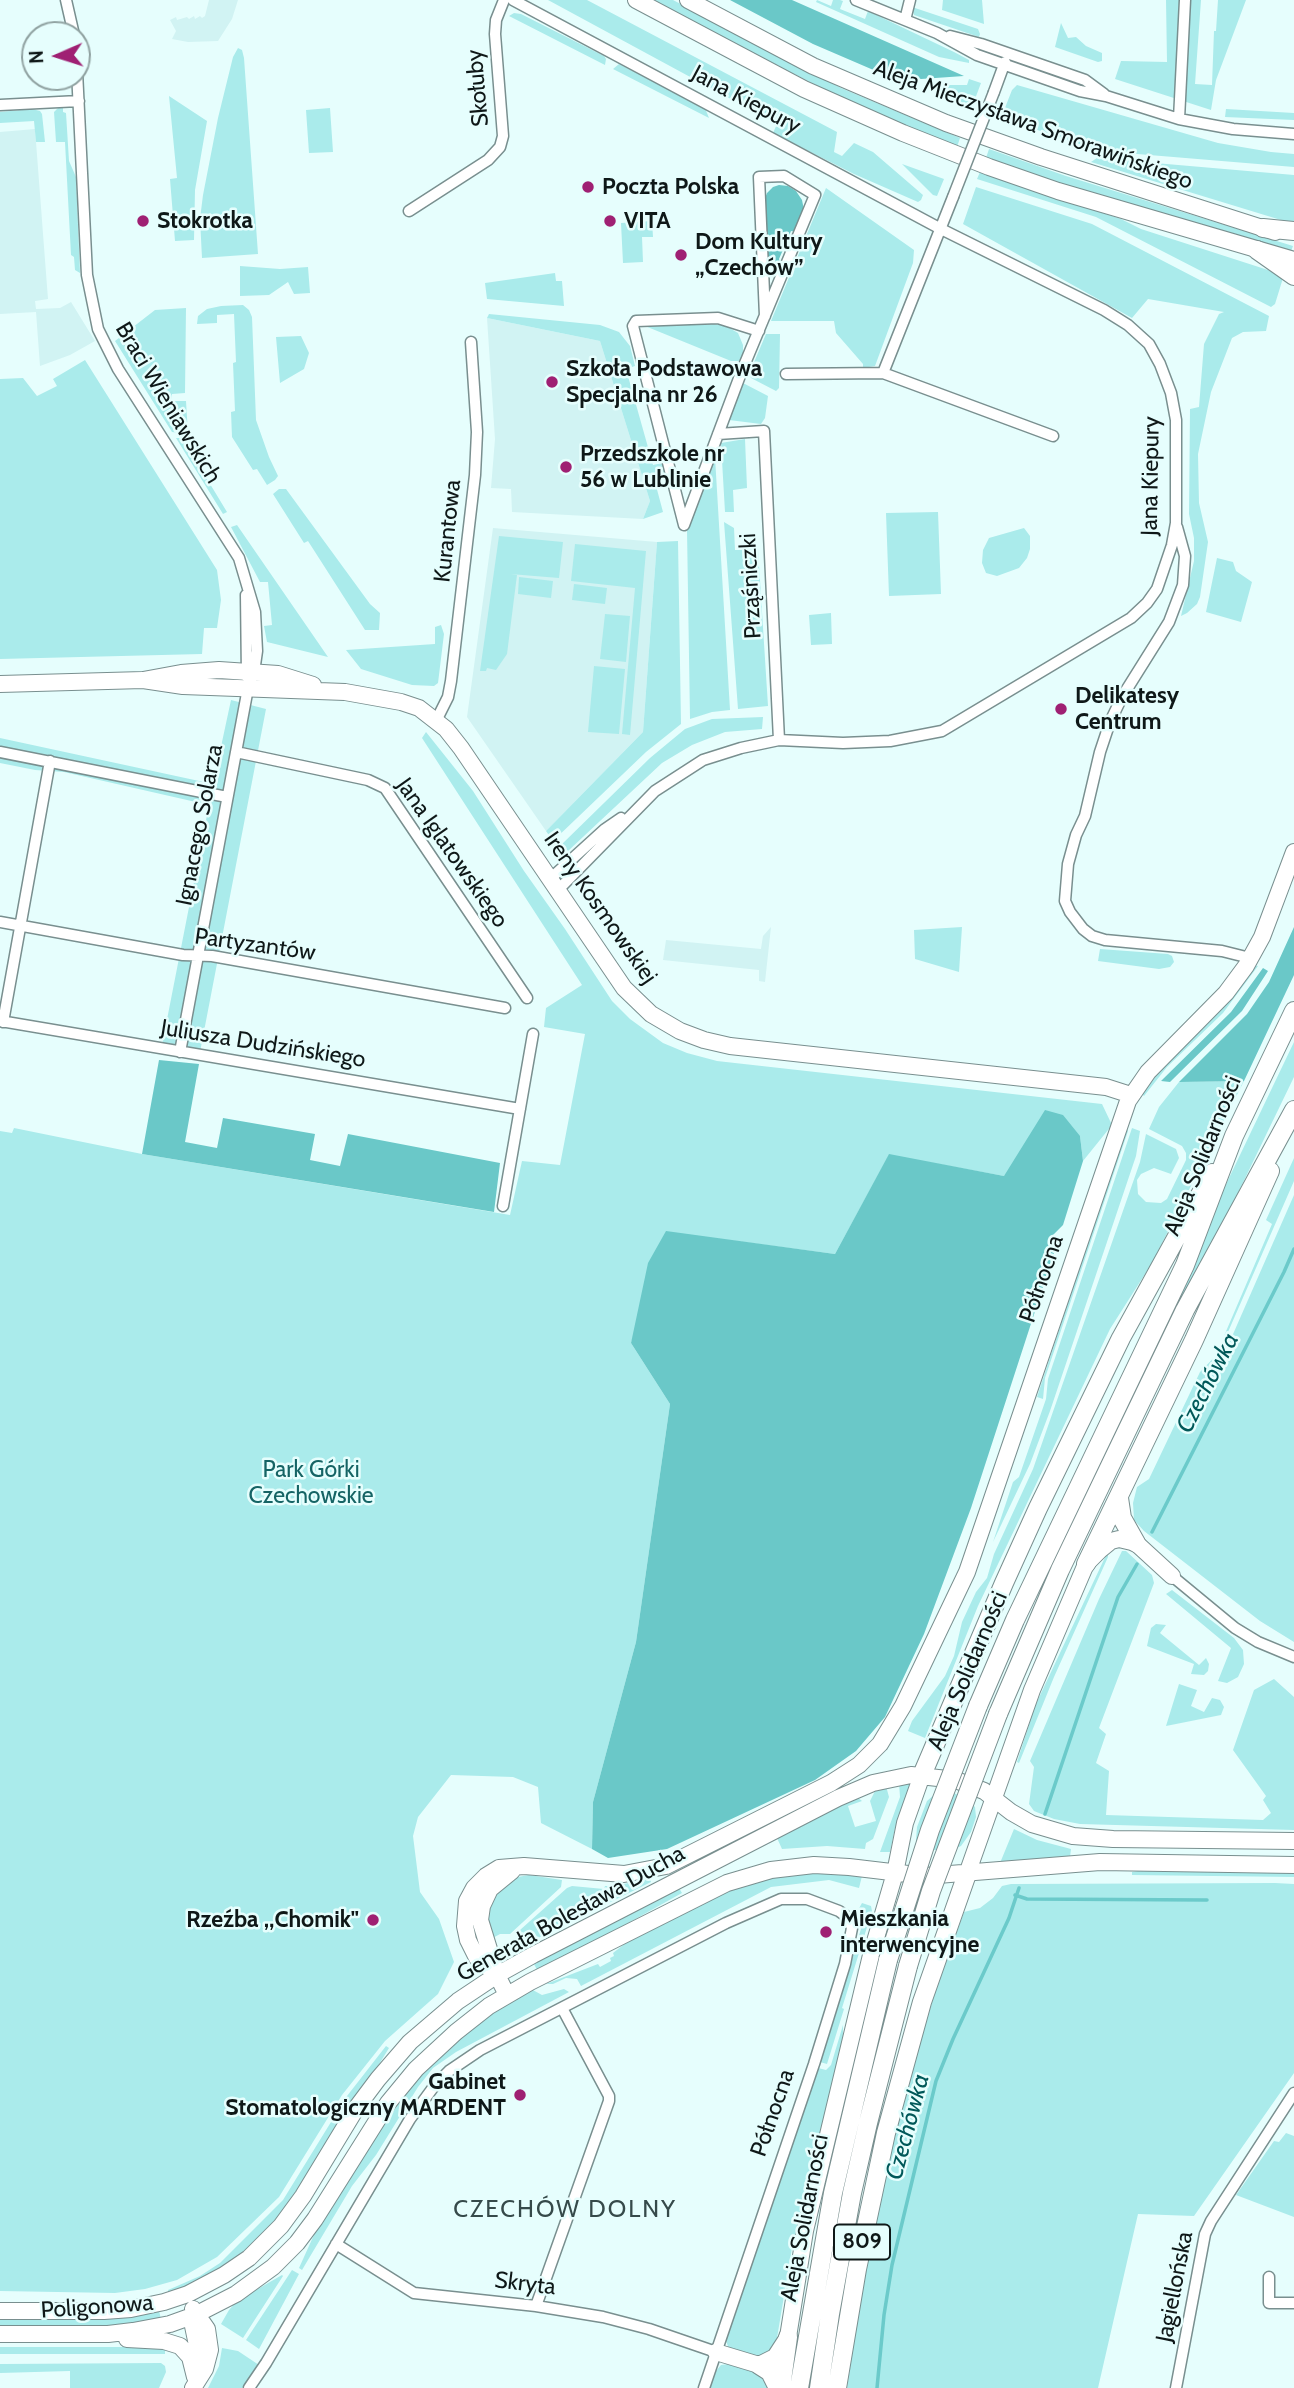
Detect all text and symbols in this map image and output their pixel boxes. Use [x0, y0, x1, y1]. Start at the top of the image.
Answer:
north arrow [21, 21, 91, 91]
street label: Skołuby [461, 48, 495, 128]
text: N [25, 50, 48, 64]
street label: Aleja Mieczysława Smorawińskiego [870, 54, 1196, 196]
street label: Jana Kiepury [687, 60, 805, 140]
place label: Poczta Polska [602, 173, 739, 201]
marker: Poczta Polska [580, 179, 596, 195]
place label: Stokrotka [157, 207, 253, 235]
place label: VITA [624, 207, 671, 235]
marker: Stokrotka [135, 213, 151, 229]
marker: VITA [602, 213, 618, 229]
place label: Dom Kultury „Czechów” [695, 228, 823, 282]
marker: Dom Kultury „Czechów” [673, 247, 689, 263]
street label: Braci Wieniawskich [109, 317, 227, 489]
place label: Szkoła Podstawowa Specjalna nr 26 [566, 355, 762, 409]
marker: Szkoła Podstawowa Specjalna nr 26 [544, 374, 560, 390]
street label: Jana Kiepury [1136, 416, 1166, 536]
place label: Przedszkole nr 56 w Lublinie [580, 440, 724, 494]
marker: Przedszkole nr 56 w Lublinie [558, 459, 574, 475]
street label: Kurantowa [429, 478, 467, 584]
street label: Prząśniczki [734, 532, 768, 640]
place label: Delikatesy Centrum [1075, 682, 1179, 736]
marker: Delikatesy Centrum [1053, 701, 1069, 717]
street label: Ignacego Solarza [171, 742, 229, 908]
street label: Jana Iglatowskiego [390, 773, 514, 933]
street label: Ireny Kosmowskiej [537, 827, 663, 989]
street label: Partyzantów [193, 923, 317, 967]
street label: Juliusza Dudzińskiego [159, 1014, 367, 1074]
street label: Aleja Solidarności [1158, 1072, 1248, 1240]
street label: Północna [1014, 1232, 1070, 1326]
water label: Czechówka [1171, 1328, 1245, 1438]
park label: Park Górki Czechowskie [248, 1456, 374, 1510]
street label: Aleja Solidarności [922, 1587, 1014, 1755]
street label: Generała Bolesława Ducha [452, 1840, 690, 1988]
place label: Mieszkania interwencyjne [840, 1905, 979, 1959]
place label: Rzeźba ,,Chomik" [186, 1906, 359, 1934]
marker: Rzeźba ,,Chomik" [365, 1912, 381, 1928]
marker: Mieszkania interwencyjne [818, 1924, 834, 1940]
street label: Północna [745, 2066, 801, 2160]
place label: Gabinet Stomatologiczny MARDENT [225, 2068, 506, 2122]
water label: Czechówka [880, 2071, 936, 2183]
marker: Gabinet Stomatologiczny MARDENT [512, 2087, 528, 2103]
street label: Aleja Solidarności [775, 2132, 835, 2304]
district label: CZECHÓW DOLNY [455, 2196, 675, 2224]
road number: 809 [834, 2224, 890, 2260]
street label: Jagiellońska [1151, 2229, 1199, 2345]
street label: Skryta [493, 2267, 557, 2301]
street label: Poligonowa [40, 2289, 154, 2325]

